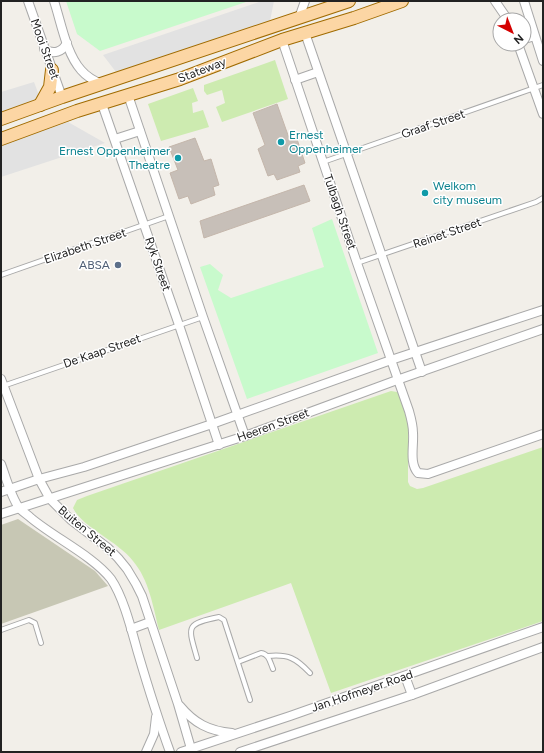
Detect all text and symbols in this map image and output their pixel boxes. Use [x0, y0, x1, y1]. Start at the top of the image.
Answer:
north arrow [492, 12, 532, 52]
street label: Mooi Street [28, 17, 63, 82]
text: N [511, 31, 526, 47]
street label: Stateway [176, 54, 229, 86]
street label: Graaf Street [399, 106, 467, 141]
place label: Ernest Oppenheimer [289, 128, 363, 156]
marker: Ernest Oppenheimer [276, 137, 286, 147]
place label: Ernest Oppenheimer Theatre [59, 144, 170, 172]
marker: Ernest Oppenheimer Theatre [173, 153, 183, 163]
street label: Tulbagh Street [321, 172, 360, 252]
place label: Welkom city museum [433, 179, 502, 207]
marker: Welkom city museum [420, 188, 430, 198]
street label: Reinet Street [411, 215, 483, 251]
street label: Elizabeth Street [42, 225, 128, 267]
street label: Ryk Street [142, 235, 174, 293]
place label: ABSA [79, 258, 110, 272]
marker: ABSA [113, 260, 123, 270]
street label: De Kaap Street [61, 331, 143, 371]
street label: Heeren Street [235, 405, 312, 445]
street label: Buiten Street [55, 503, 119, 560]
street label: Jan Hofmeyer Road [309, 667, 415, 715]

